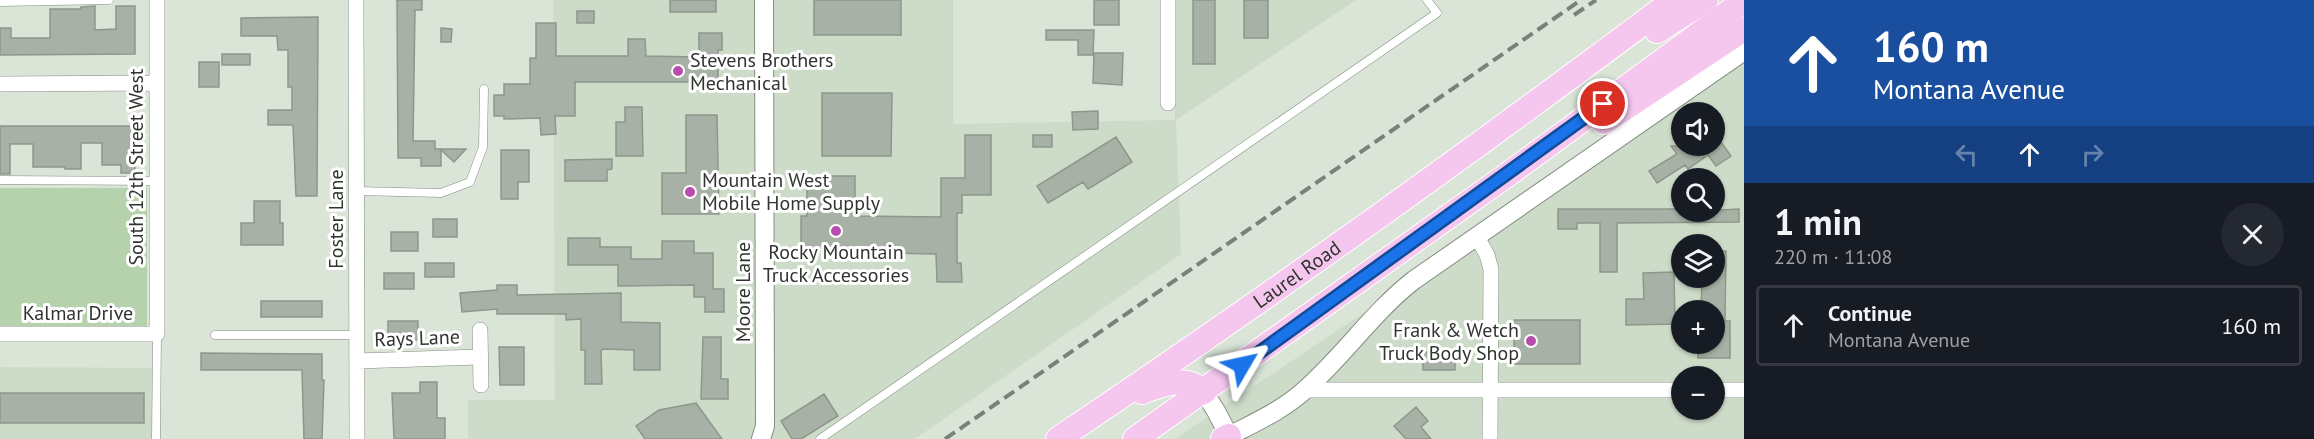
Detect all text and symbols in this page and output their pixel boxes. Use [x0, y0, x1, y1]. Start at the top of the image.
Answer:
text: 160 m [1873, 19, 1989, 74]
icon: ahead [1774, 24, 1852, 102]
place label: Stevens Brothers Mechanical [690, 47, 833, 96]
marker: Stevens Brothers Mechanical [671, 64, 685, 78]
street label: South 12th Street West [123, 68, 149, 266]
text: Montana Avenue [1873, 72, 2065, 106]
pin [1577, 78, 1628, 129]
icon: arrive [1586, 87, 1619, 120]
map controls [1671, 102, 1725, 420]
button: sound [1671, 102, 1725, 156]
icon: left [1950, 138, 1983, 171]
icon: ahead [2013, 138, 2046, 171]
icon: right [2076, 138, 2109, 171]
place label: Mountain West Mobile Home Supply [702, 167, 881, 216]
button: search [1671, 168, 1725, 222]
street label: Foster Lane [323, 169, 349, 269]
marker: Mountain West Mobile Home Supply [683, 185, 697, 199]
text: 1 min [1774, 198, 1862, 245]
button: close [2221, 203, 2284, 266]
marker: Rocky Mountain Truck Accessories [829, 224, 843, 238]
button: layers [1671, 234, 1725, 288]
street label: Laurel Road [1248, 235, 1346, 314]
place label: Rocky Mountain Truck Accessories [763, 239, 909, 288]
street label: Moore Lane [730, 242, 756, 342]
text: 220 m · 11:08 [1774, 244, 1892, 270]
text: Continue [1828, 299, 1912, 327]
street label: Kalmar Drive [23, 300, 133, 326]
button: + [1671, 300, 1725, 354]
icon: ahead [1777, 309, 1810, 342]
text: 160 m [2221, 312, 2281, 340]
place label: Frank & Wetch Truck Body Shop [1379, 317, 1519, 366]
street label: Rays Lane [374, 324, 460, 352]
text: Montana Avenue [1828, 327, 1970, 353]
position arrow [1210, 333, 1274, 397]
marker: Frank & Wetch Truck Body Shop [1524, 334, 1538, 348]
button: − [1671, 366, 1725, 420]

